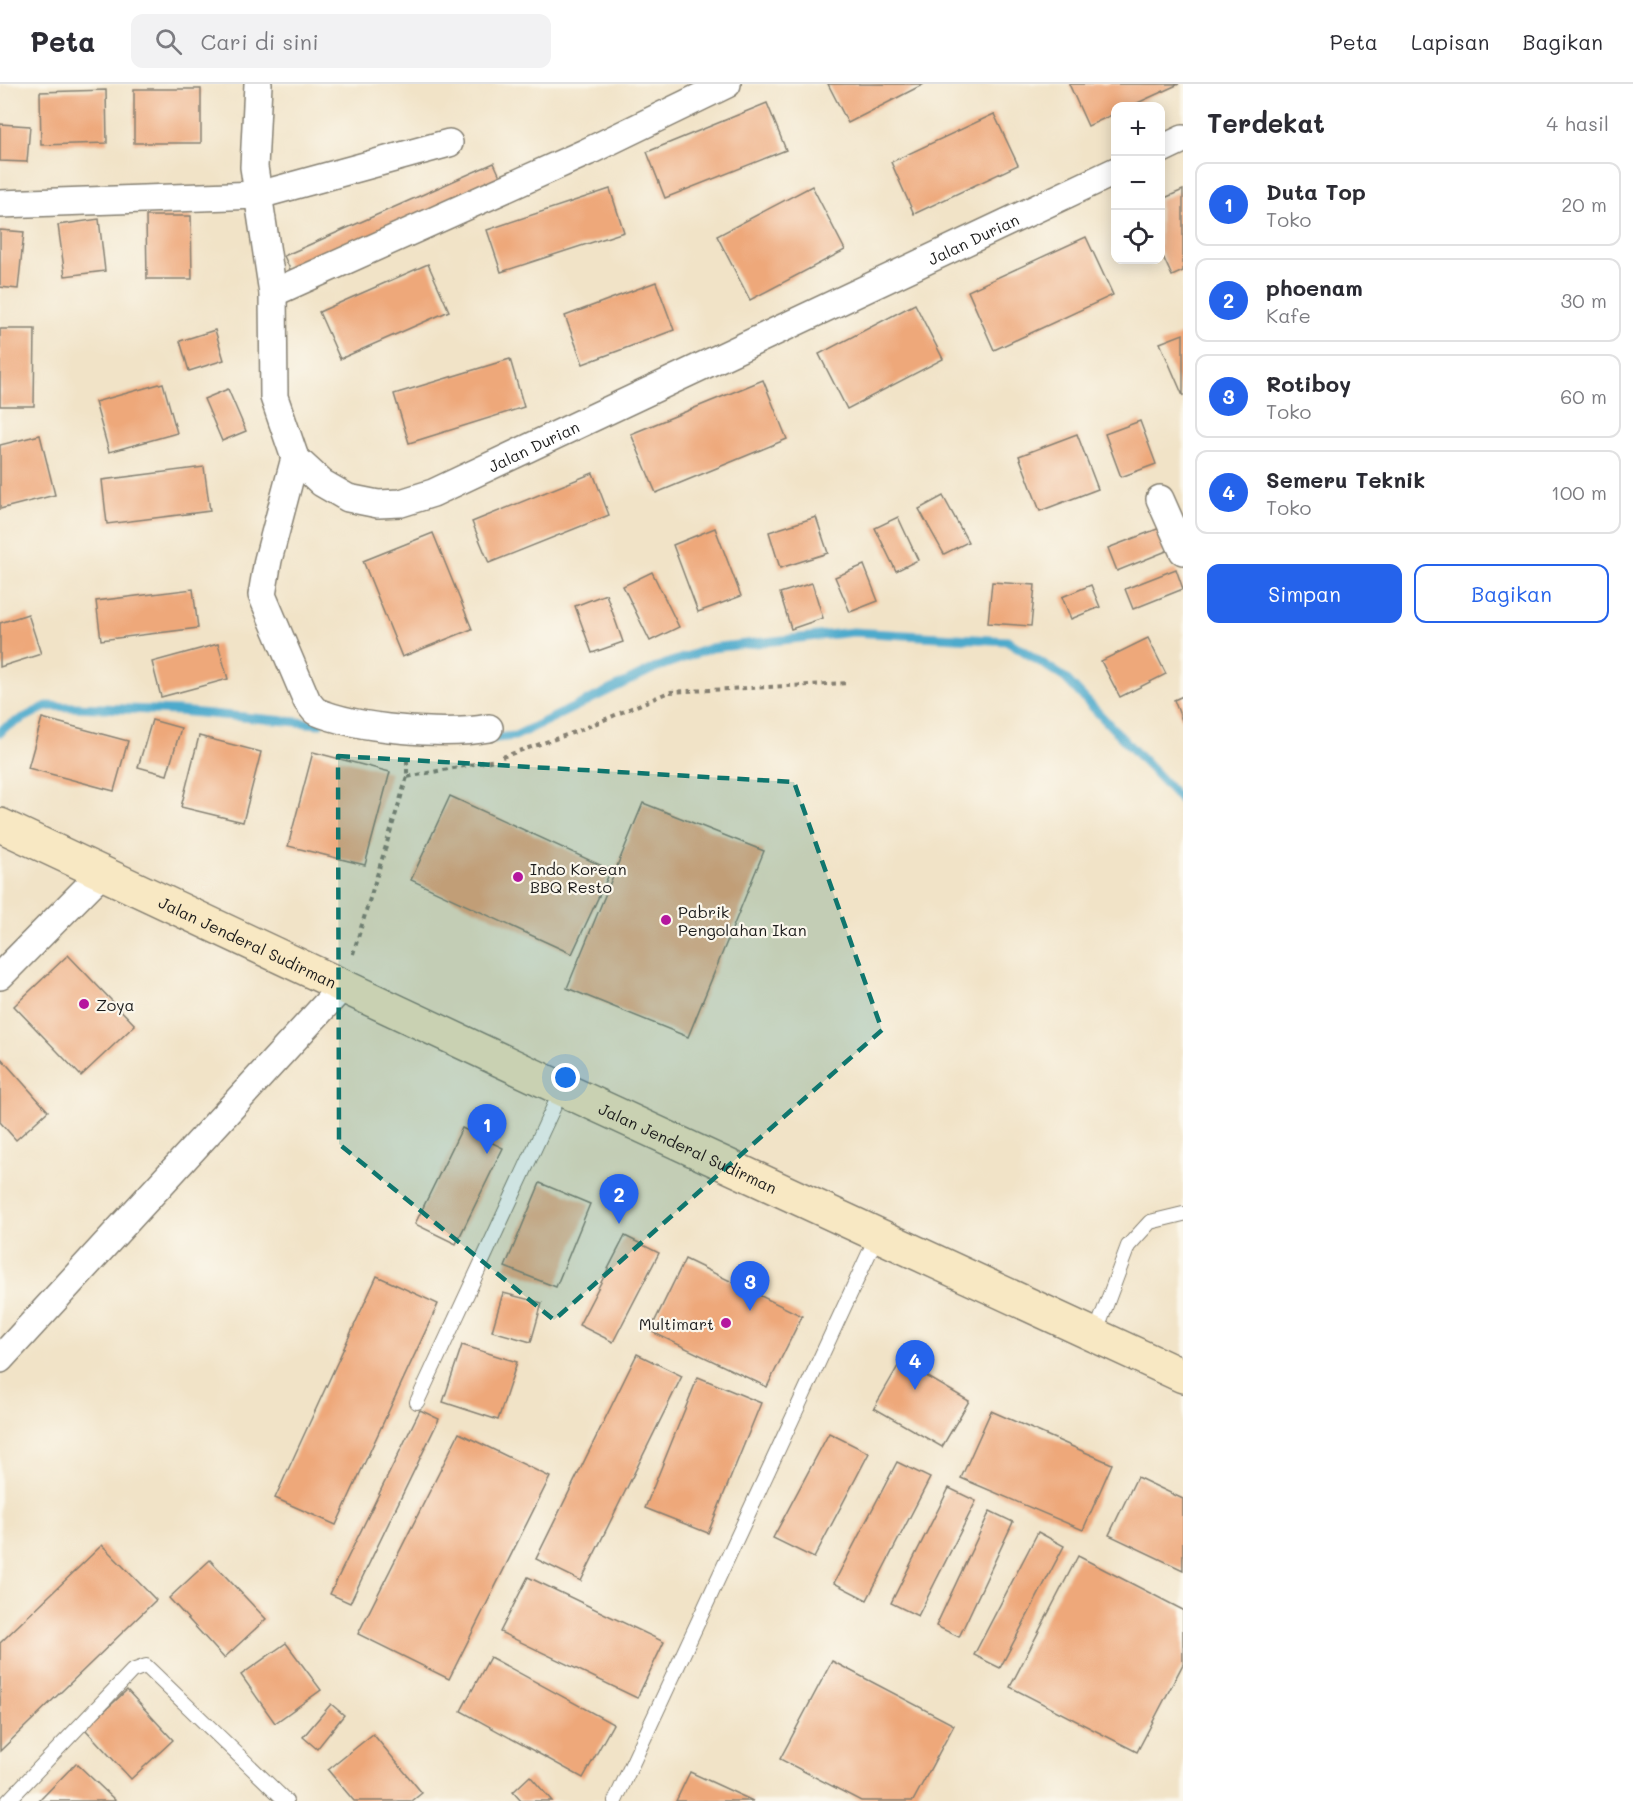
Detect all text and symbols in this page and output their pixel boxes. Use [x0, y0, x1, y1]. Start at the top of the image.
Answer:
search box [131, 14, 551, 68]
text: Peta [30, 23, 95, 59]
icon: search [152, 25, 185, 58]
text: Cari di sini [200, 27, 319, 56]
text: Peta [1330, 28, 1378, 55]
text: Lapisan [1411, 28, 1489, 55]
text: Bagikan [1522, 28, 1603, 55]
map controls [1111, 102, 1165, 264]
button: + [1111, 102, 1165, 156]
text: Terdekat [1207, 106, 1325, 140]
text: 4 hasil [1546, 110, 1609, 136]
button: − [1111, 156, 1165, 210]
text: Duta Top [1266, 177, 1366, 206]
text: 1 [1224, 191, 1233, 217]
text: 20 m [1561, 191, 1607, 217]
text: Toko [1266, 206, 1311, 232]
street label: Jalan Durian [924, 208, 1022, 269]
button: locate [1111, 210, 1165, 264]
text: phoenam [1266, 273, 1363, 302]
text: 2 [1223, 287, 1234, 313]
text: 30 m [1561, 287, 1607, 313]
text: Kafe [1266, 302, 1311, 328]
text: Rotiboy [1266, 369, 1351, 398]
text: 3 [1223, 383, 1235, 409]
text: 60 m [1560, 383, 1607, 409]
text: Toko [1266, 398, 1311, 424]
street label: Jalan Durian [484, 415, 582, 476]
text: Semeru Teknik [1266, 465, 1425, 494]
text: 4 [1222, 479, 1235, 505]
text: 100 m [1551, 479, 1607, 505]
text: Toko [1266, 494, 1311, 520]
button: Simpan [1207, 564, 1402, 623]
button: Bagikan [1414, 564, 1609, 623]
place label: Indo Korean BBQ Resto [530, 858, 627, 897]
marker: Indo Korean BBQ Resto [511, 870, 525, 884]
street label: Jalan Jenderal Sudirman [156, 891, 340, 992]
place label: Pabrik Pengolahan Ikan [678, 901, 807, 940]
marker: Pabrik Pengolahan Ikan [659, 913, 673, 927]
place label: Zoya [96, 994, 135, 1015]
marker: Zoya [77, 997, 91, 1011]
your location [551, 1063, 580, 1092]
street label: Jalan Jenderal Sudirman [596, 1097, 781, 1198]
pin: 1 [468, 1104, 506, 1154]
pin: 2 [600, 1174, 638, 1224]
pin: 3 [730, 1262, 770, 1311]
place label: Multimart [639, 1313, 714, 1334]
marker: Multimart [719, 1316, 733, 1330]
pin: 4 [896, 1340, 934, 1390]

